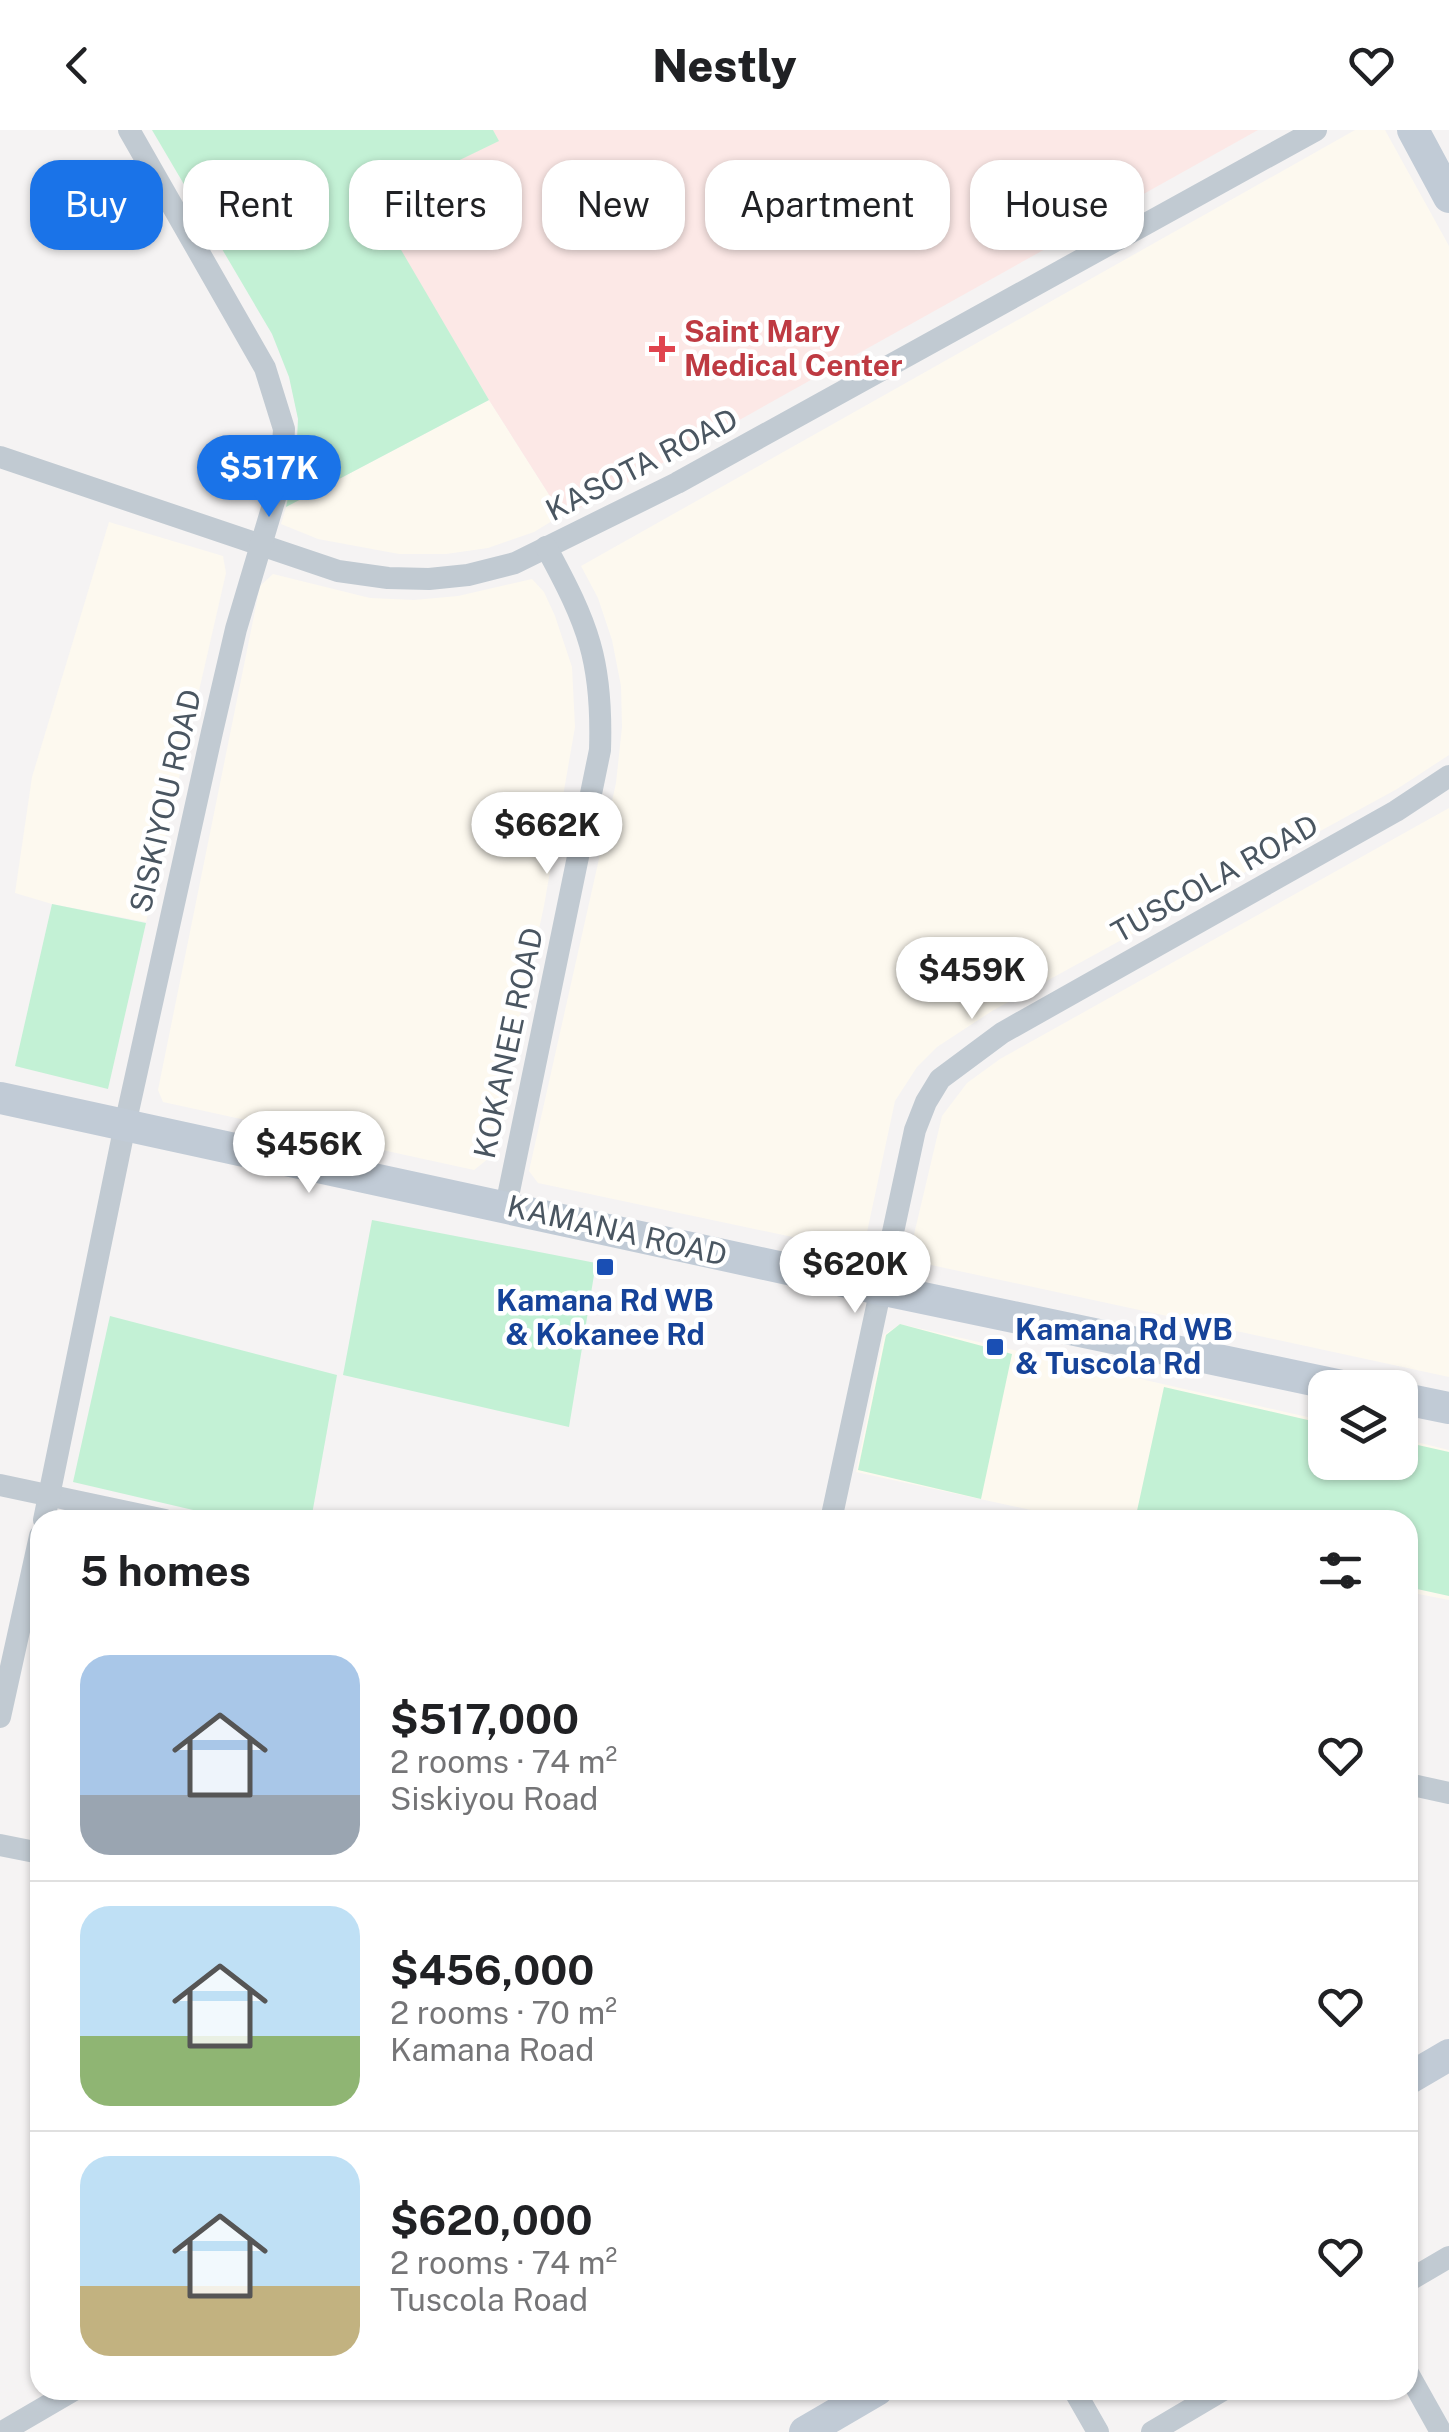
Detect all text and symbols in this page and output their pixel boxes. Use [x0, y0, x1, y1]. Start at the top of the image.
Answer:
icon: back [50, 38, 105, 93]
icon: heart [1344, 38, 1399, 93]
text: Nestly [652, 39, 797, 92]
chip: Buy [30, 160, 163, 250]
chip: Rent [183, 160, 329, 250]
chip: Filters [349, 160, 522, 250]
chip: New [542, 160, 685, 250]
chip: Apartment [705, 160, 950, 250]
chip: House [970, 160, 1144, 250]
place label: Saint Mary Medical Center [684, 313, 903, 383]
marker: Saint Mary Medical Center [649, 336, 675, 362]
street label: KASOTA ROAD [540, 400, 744, 528]
pin: $517K [199, 435, 339, 520]
text: $517K [219, 449, 319, 486]
street label: SISKIYOU ROAD [122, 686, 208, 916]
pin: $662K [477, 792, 617, 877]
text: $662K [493, 806, 601, 843]
street label: TUSCOLA ROAD [1105, 806, 1324, 950]
street label: KOKANEE ROAD [466, 924, 550, 1161]
pin: $459K [902, 937, 1042, 1022]
text: $459K [918, 951, 1026, 988]
pin: $456K [239, 1111, 379, 1196]
text: $456K [255, 1125, 363, 1162]
street label: KAMANA ROAD [504, 1187, 731, 1273]
pin: $620K [785, 1231, 925, 1316]
text: $620K [802, 1245, 908, 1282]
marker: Kamana Rd WB & Kokanee Rd [594, 1256, 616, 1278]
place label: Kamana Rd WB & Kokanee Rd [496, 1282, 714, 1352]
place label: Kamana Rd WB & Tuscola Rd [1015, 1311, 1233, 1381]
marker: Kamana Rd WB & Tuscola Rd [984, 1336, 1006, 1358]
map controls [1308, 1370, 1418, 1480]
button: layers [1308, 1370, 1418, 1480]
icon: filters [1313, 1543, 1368, 1598]
text: 5 homes [80, 1546, 251, 1595]
text: $517,000 [390, 1694, 579, 1743]
icon: home [160, 1695, 280, 1815]
icon: heart [1313, 1728, 1368, 1783]
text: 2 rooms · 74 m² [390, 1743, 617, 1780]
text: Siskiyou Road [390, 1780, 598, 1817]
text: $456,000 [390, 1945, 594, 1994]
icon: home [160, 1946, 280, 2066]
icon: heart [1313, 1979, 1368, 2034]
text: 2 rooms · 70 m² [390, 1994, 617, 2031]
text: Kamana Road [390, 2031, 594, 2068]
text: $620,000 [390, 2195, 593, 2244]
icon: home [160, 2196, 280, 2316]
icon: heart [1313, 2229, 1368, 2284]
text: 2 rooms · 74 m² [390, 2244, 617, 2281]
text: Tuscola Road [390, 2281, 588, 2318]

